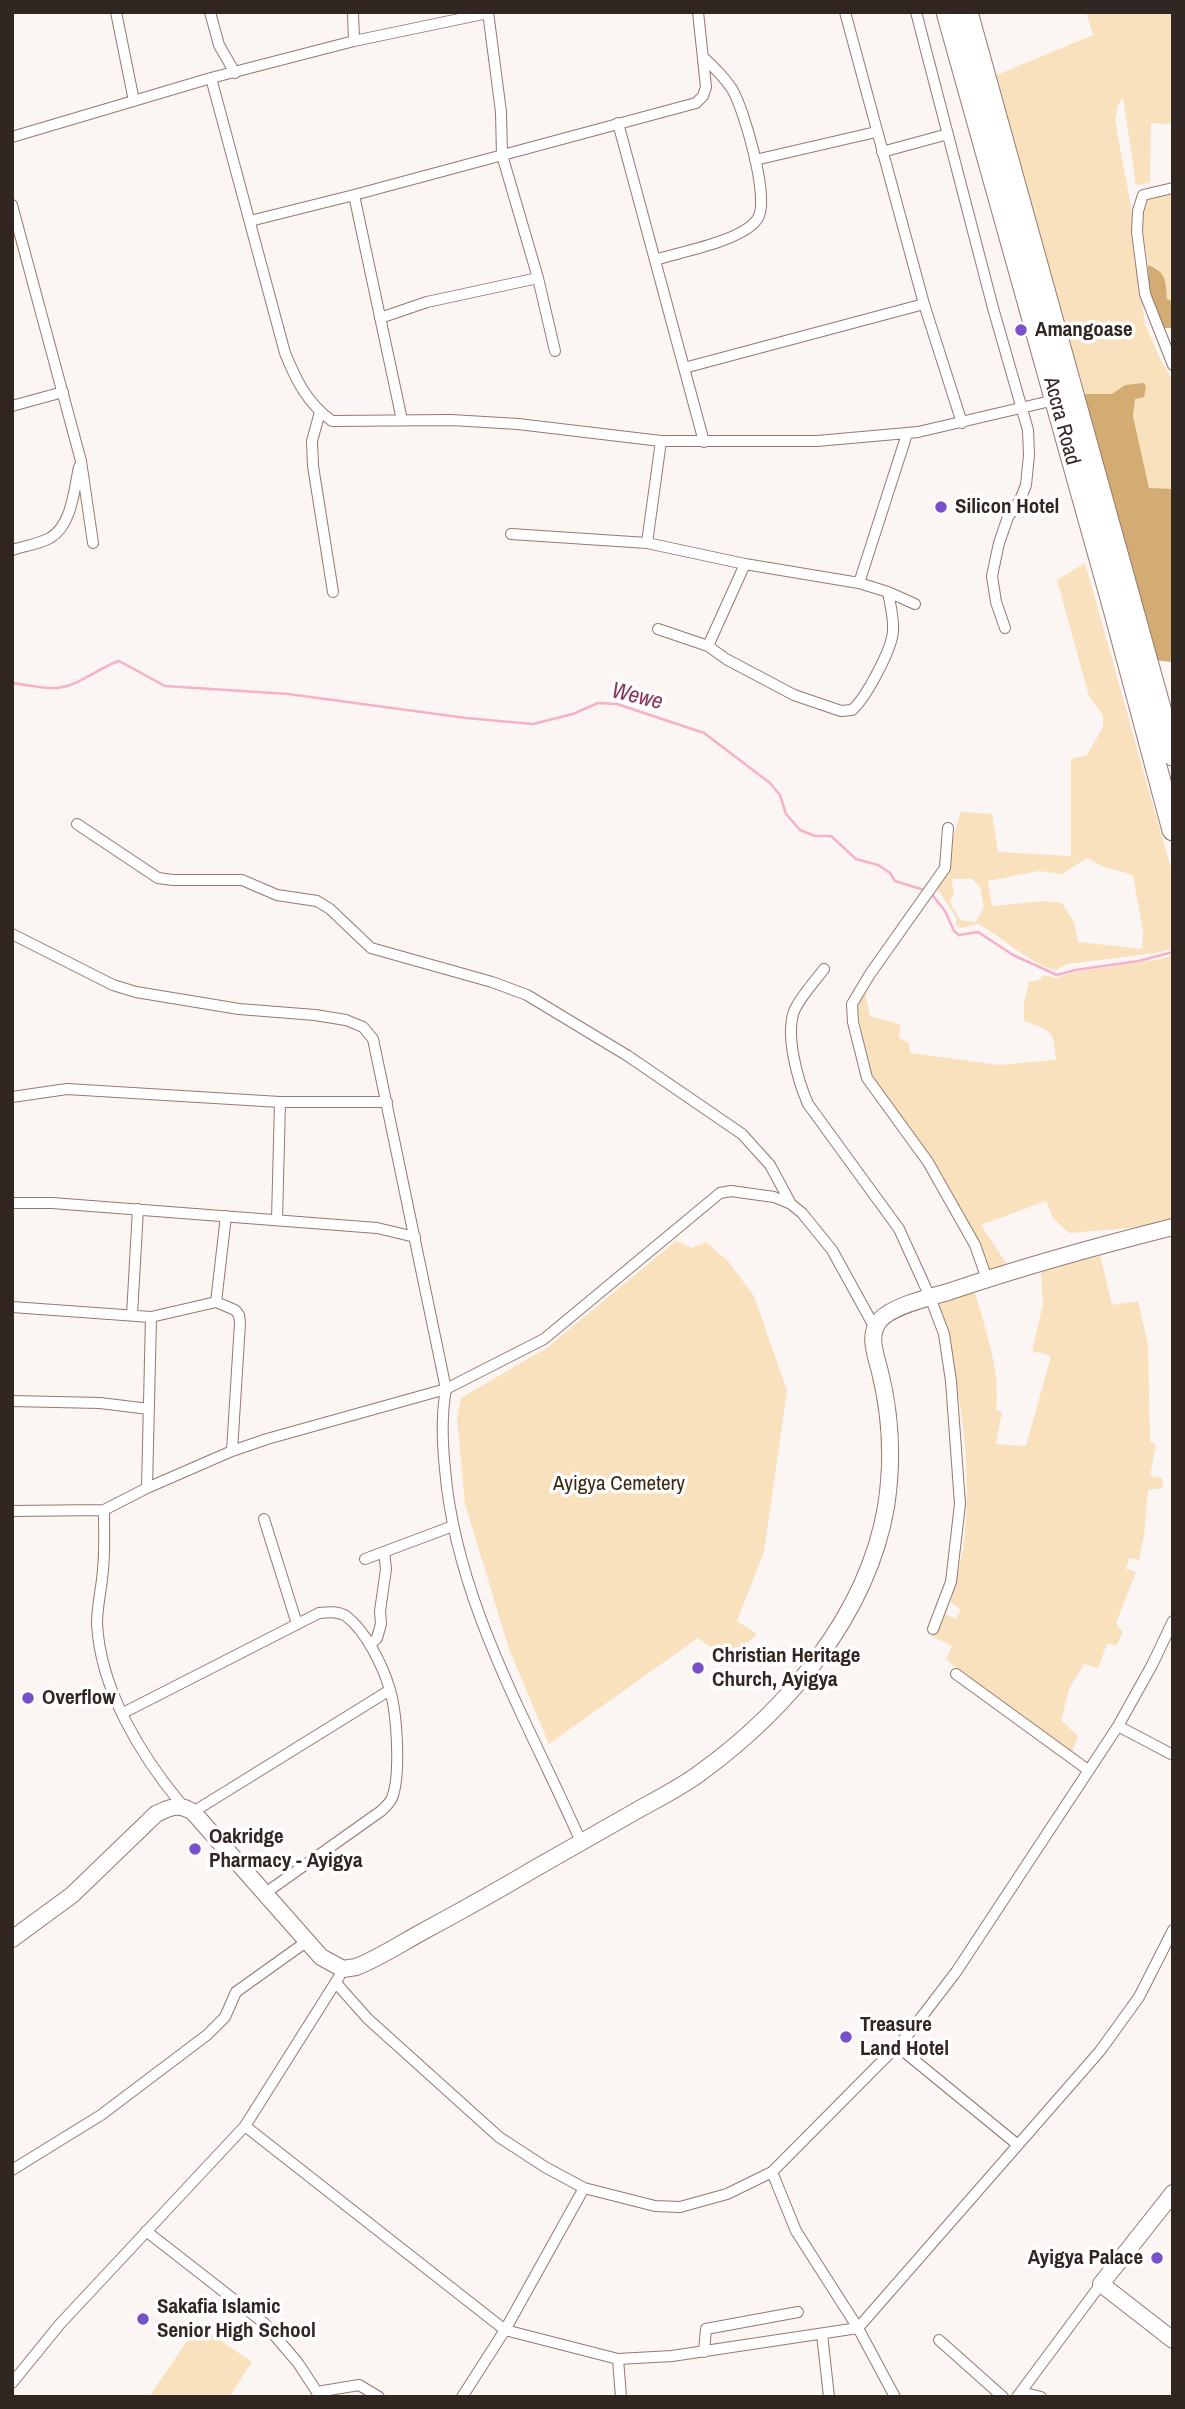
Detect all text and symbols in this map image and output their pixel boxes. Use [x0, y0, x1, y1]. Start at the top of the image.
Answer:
place label: Amangoase [1035, 317, 1133, 343]
marker: Amangoase [1013, 322, 1029, 338]
street label: Accra Road [1037, 374, 1085, 468]
place label: Silicon Hotel [955, 494, 1059, 520]
marker: Silicon Hotel [933, 499, 949, 515]
water label: Wewe [608, 677, 666, 717]
park label: Ayigya Cemetery [553, 1471, 685, 1497]
place label: Christian Heritage Church, Ayigya [712, 1643, 860, 1693]
marker: Christian Heritage Church, Ayigya [690, 1660, 706, 1676]
place label: Overflow [42, 1685, 116, 1711]
marker: Overflow [20, 1690, 36, 1706]
place label: Oakridge Pharmacy - Ayigya [209, 1824, 362, 1874]
marker: Oakridge Pharmacy - Ayigya [187, 1841, 203, 1857]
place label: Treasure Land Hotel [860, 2012, 949, 2062]
marker: Treasure Land Hotel [838, 2029, 854, 2045]
place label: Ayigya Palace [1028, 2245, 1143, 2271]
marker: Ayigya Palace [1149, 2250, 1165, 2266]
place label: Sakafia Islamic Senior High School [157, 2294, 316, 2344]
marker: Sakafia Islamic Senior High School [135, 2311, 151, 2327]

